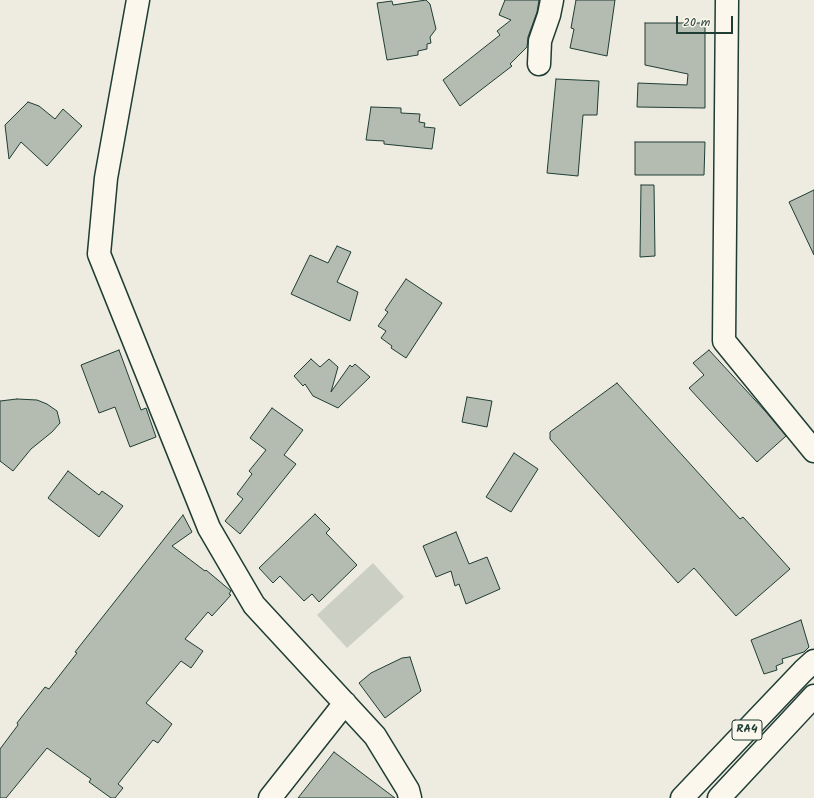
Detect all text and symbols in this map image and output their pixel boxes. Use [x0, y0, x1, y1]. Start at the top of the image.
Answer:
scale bar [678, 8, 735, 34]
text: 20 m [683, 13, 710, 32]
road number: RA4 [732, 720, 762, 740]

